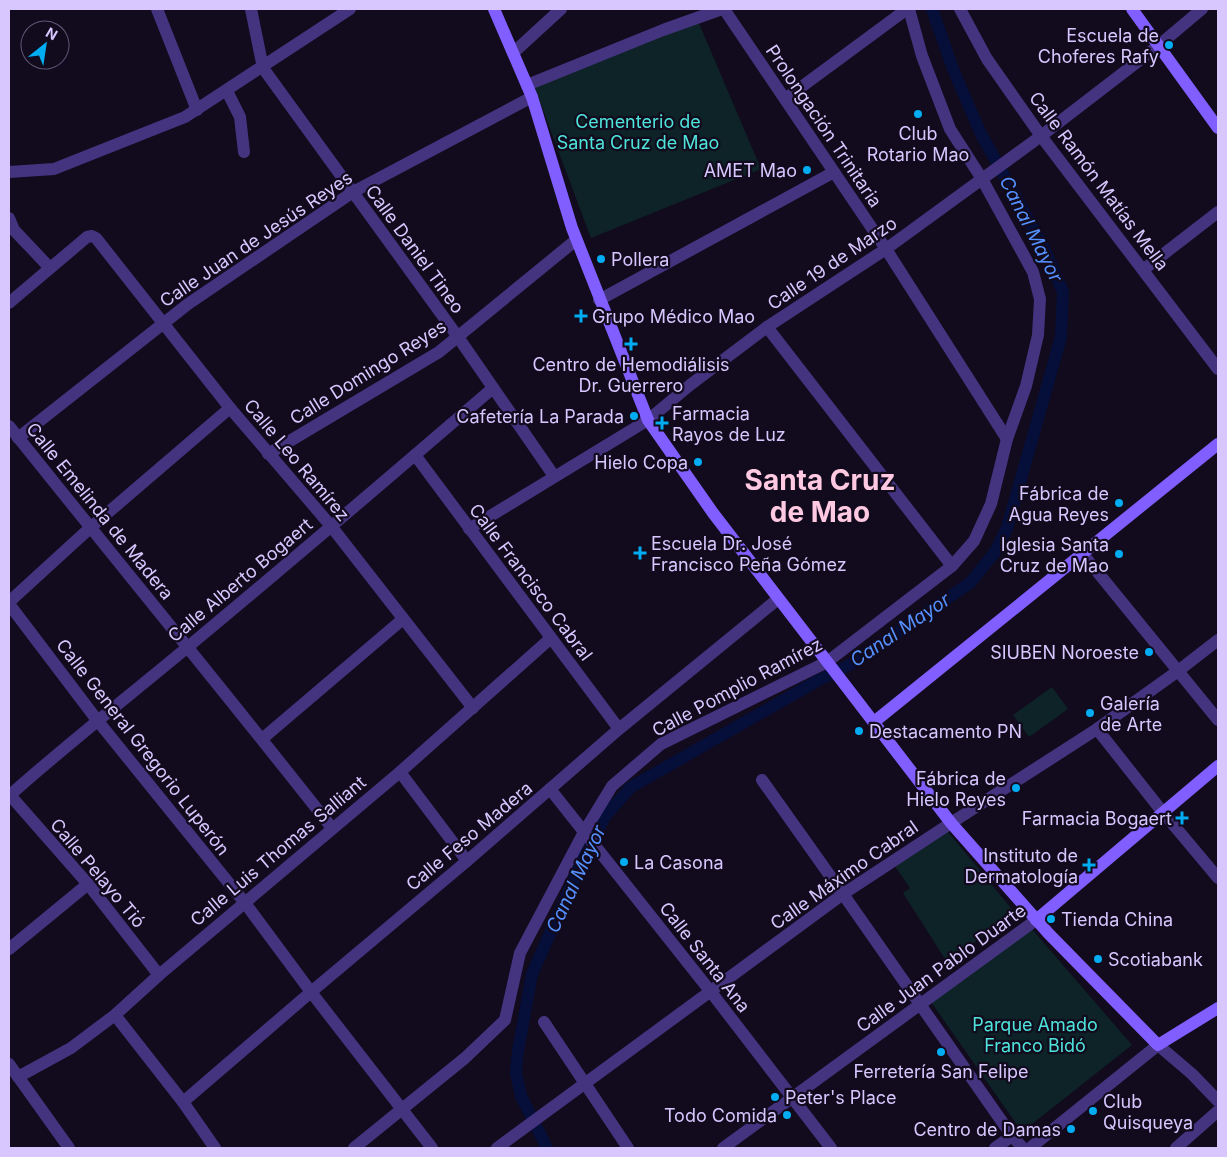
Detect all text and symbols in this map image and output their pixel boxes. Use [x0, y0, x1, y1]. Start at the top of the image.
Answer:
north arrow [20, 20, 70, 70]
text: N [43, 23, 61, 43]
place label: Escuela de Choferes Rafy [1038, 25, 1159, 67]
marker: Escuela de Choferes Rafy [1163, 39, 1175, 51]
street label: Prolongación Trinitaria [762, 41, 886, 211]
street label: Calle Ramón Matías Mella [1025, 88, 1173, 274]
marker: Club Rotario Mao [912, 108, 924, 120]
park label: Cementerio de Santa Cruz de Mao [557, 111, 719, 153]
place label: Club Rotario Mao [867, 123, 969, 165]
place label: AMET Mao [704, 160, 797, 181]
marker: AMET Mao [801, 164, 813, 176]
street label: Calle Juan de Jesús Reyes [156, 167, 356, 311]
water label: Canal Mayor [994, 172, 1068, 287]
street label: Calle Daniel Tineo [361, 181, 469, 317]
street label: Calle 19 de Marzo [763, 212, 901, 314]
place label: Pollera [611, 249, 669, 270]
marker: Pollera [595, 253, 607, 265]
place label: Grupo Médico Mao [592, 306, 755, 327]
marker: Grupo Médico Mao [574, 309, 588, 323]
street label: Calle Domingo Reyes [286, 315, 450, 429]
marker: Centro de Hemodiálisis Dr. Guerrero [624, 337, 638, 351]
place label: Centro de Hemodiálisis Dr. Guerrero [532, 354, 730, 396]
street label: Calle Leo Ramírez [240, 395, 354, 525]
place label: Farmacia Rayos de Luz [672, 403, 786, 445]
place label: Cafetería La Parada [456, 406, 624, 427]
marker: Cafetería La Parada [628, 410, 640, 422]
marker: Farmacia Rayos de Luz [656, 417, 668, 429]
street label: Calle Emelinda de Madera [22, 418, 178, 604]
place label: Hielo Copa [594, 452, 688, 473]
marker: Hielo Copa [692, 456, 704, 468]
district label: Santa Cruz de Mao [745, 463, 895, 529]
place label: Fábrica de Agua Reyes [1009, 483, 1109, 525]
marker: Fábrica de Agua Reyes [1113, 497, 1125, 509]
street label: Calle Francisco Cabral [465, 499, 597, 665]
street label: Calle Alberto Bogaert [164, 514, 316, 646]
place label: Escuela Dr. José Francisco Peña Gómez [651, 533, 847, 575]
place label: Iglesia Santa Cruz de Mao [1000, 534, 1109, 576]
marker: Escuela Dr. José Francisco Peña Gómez [633, 546, 647, 560]
marker: Iglesia Santa Cruz de Mao [1113, 548, 1125, 560]
water label: Canal Mayor [846, 588, 955, 672]
street label: Calle Pomplio Ramírez [648, 633, 826, 741]
street label: Calle General Gregorio Luperón [52, 635, 234, 859]
place label: SIUBEN Noroeste [990, 642, 1139, 663]
marker: SIUBEN Noroeste [1143, 646, 1155, 658]
place label: Galería de Arte [1100, 693, 1162, 735]
marker: Galería de Arte [1084, 707, 1096, 719]
place label: Destacamento PN [869, 721, 1022, 742]
marker: Destacamento PN [853, 725, 865, 737]
place label: Fábrica de Hielo Reyes [906, 768, 1006, 810]
street label: Calle Luis Thomas Salliant [186, 771, 370, 930]
street label: Calle Feso Madera [402, 777, 536, 895]
marker: Fábrica de Hielo Reyes [1010, 782, 1022, 794]
place label: Farmacia Bogaert [1022, 808, 1172, 829]
marker: Farmacia Bogaert [1176, 812, 1188, 824]
street label: Calle Pelayo Tió [46, 814, 150, 932]
street label: Calle Máximo Cabral [766, 816, 922, 934]
water label: Canal Mayor [541, 821, 611, 936]
place label: Instituto de Dermatología [964, 845, 1078, 887]
place label: La Casona [634, 852, 724, 873]
marker: La Casona [618, 856, 630, 868]
marker: Instituto de Dermatología [1082, 858, 1096, 872]
street label: Calle Santa Ana [655, 898, 755, 1016]
street label: Calle Juan Pablo Duarte [852, 900, 1030, 1036]
place label: Tienda China [1061, 909, 1173, 930]
marker: Tienda China [1045, 913, 1057, 925]
place label: Scotiabank [1108, 949, 1203, 970]
marker: Scotiabank [1092, 953, 1104, 965]
park label: Parque Amado Franco Bidó [972, 1014, 1098, 1056]
marker: Ferretería San Felipe [935, 1046, 947, 1058]
place label: Ferretería San Felipe [853, 1061, 1029, 1082]
place label: Peter's Place [785, 1087, 897, 1108]
marker: Peter's Place [769, 1091, 781, 1103]
place label: Club Quisqueya [1103, 1091, 1193, 1133]
place label: Todo Comida [664, 1105, 777, 1126]
marker: Club Quisqueya [1087, 1105, 1099, 1117]
marker: Todo Comida [781, 1109, 793, 1121]
place label: Centro de Damas [913, 1119, 1061, 1140]
marker: Centro de Damas [1065, 1123, 1077, 1135]

